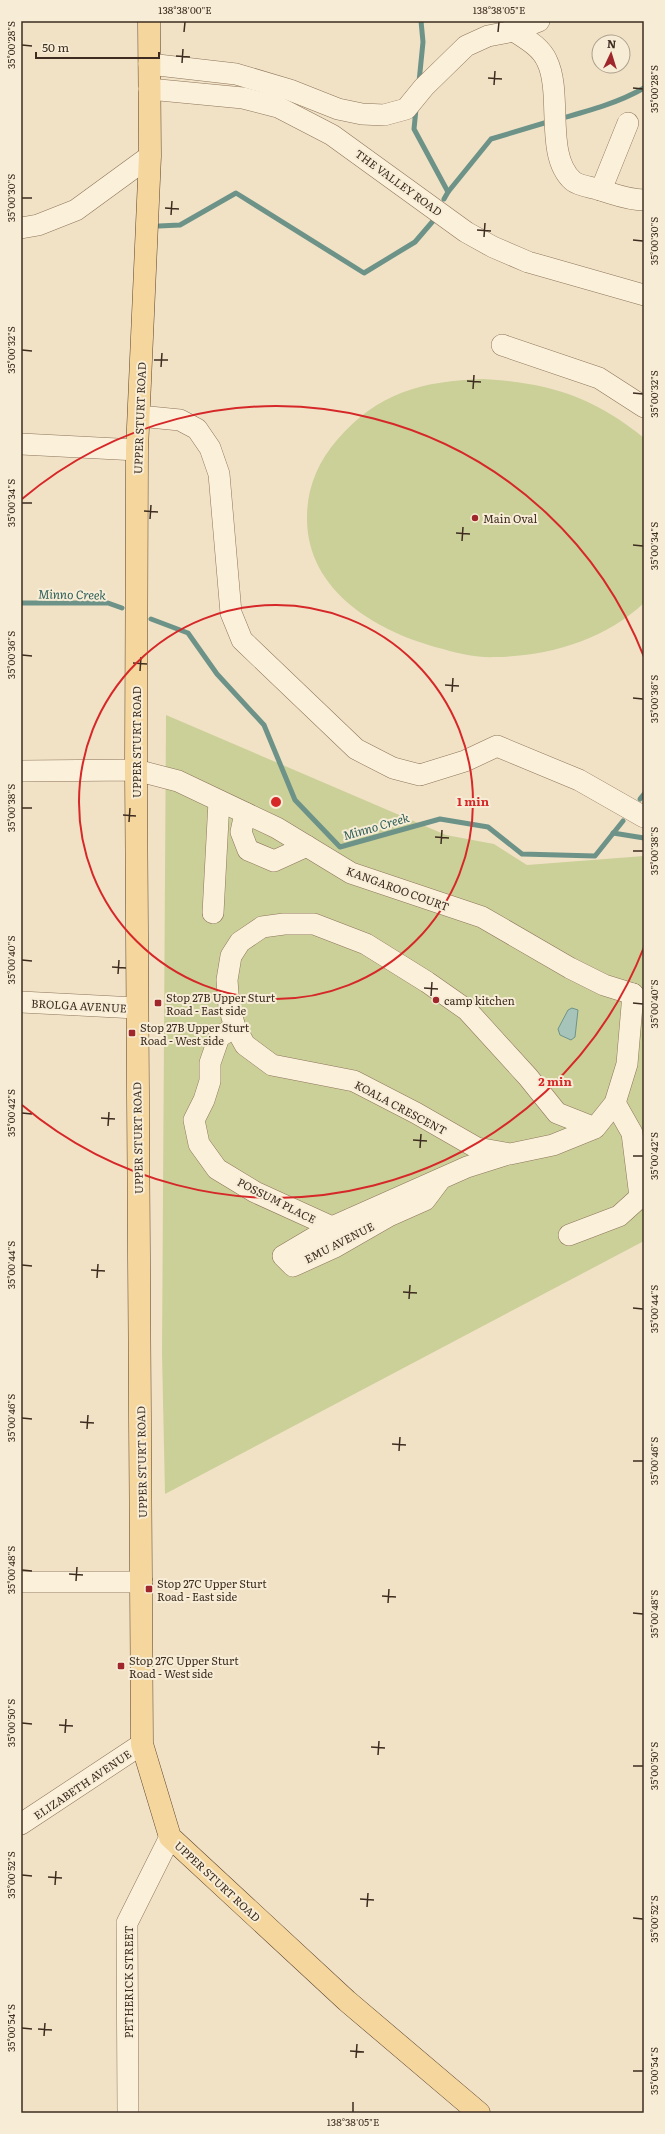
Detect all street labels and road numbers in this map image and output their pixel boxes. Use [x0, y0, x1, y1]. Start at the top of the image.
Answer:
street label: THE VALLEY ROAD [352, 145, 446, 219]
street label: UPPER STURT ROAD [129, 362, 149, 474]
street label: UPPER STURT ROAD [128, 686, 144, 798]
street label: KANGAROO COURT [344, 862, 452, 914]
street label: BROLGA AVENUE [31, 995, 127, 1015]
street label: KOALA CRESCENT [352, 1076, 450, 1138]
street label: UPPER STURT ROAD [128, 1082, 146, 1194]
street label: POSSUM PLACE [235, 1173, 319, 1227]
street label: EMU AVENUE [301, 1218, 377, 1266]
street label: UPPER STURT ROAD [132, 1406, 150, 1518]
street label: ELIZABETH AVENUE [30, 1745, 134, 1823]
street label: UPPER STURT ROAD [172, 1837, 264, 1925]
street label: PETHERICK STREET [120, 1926, 136, 2038]

